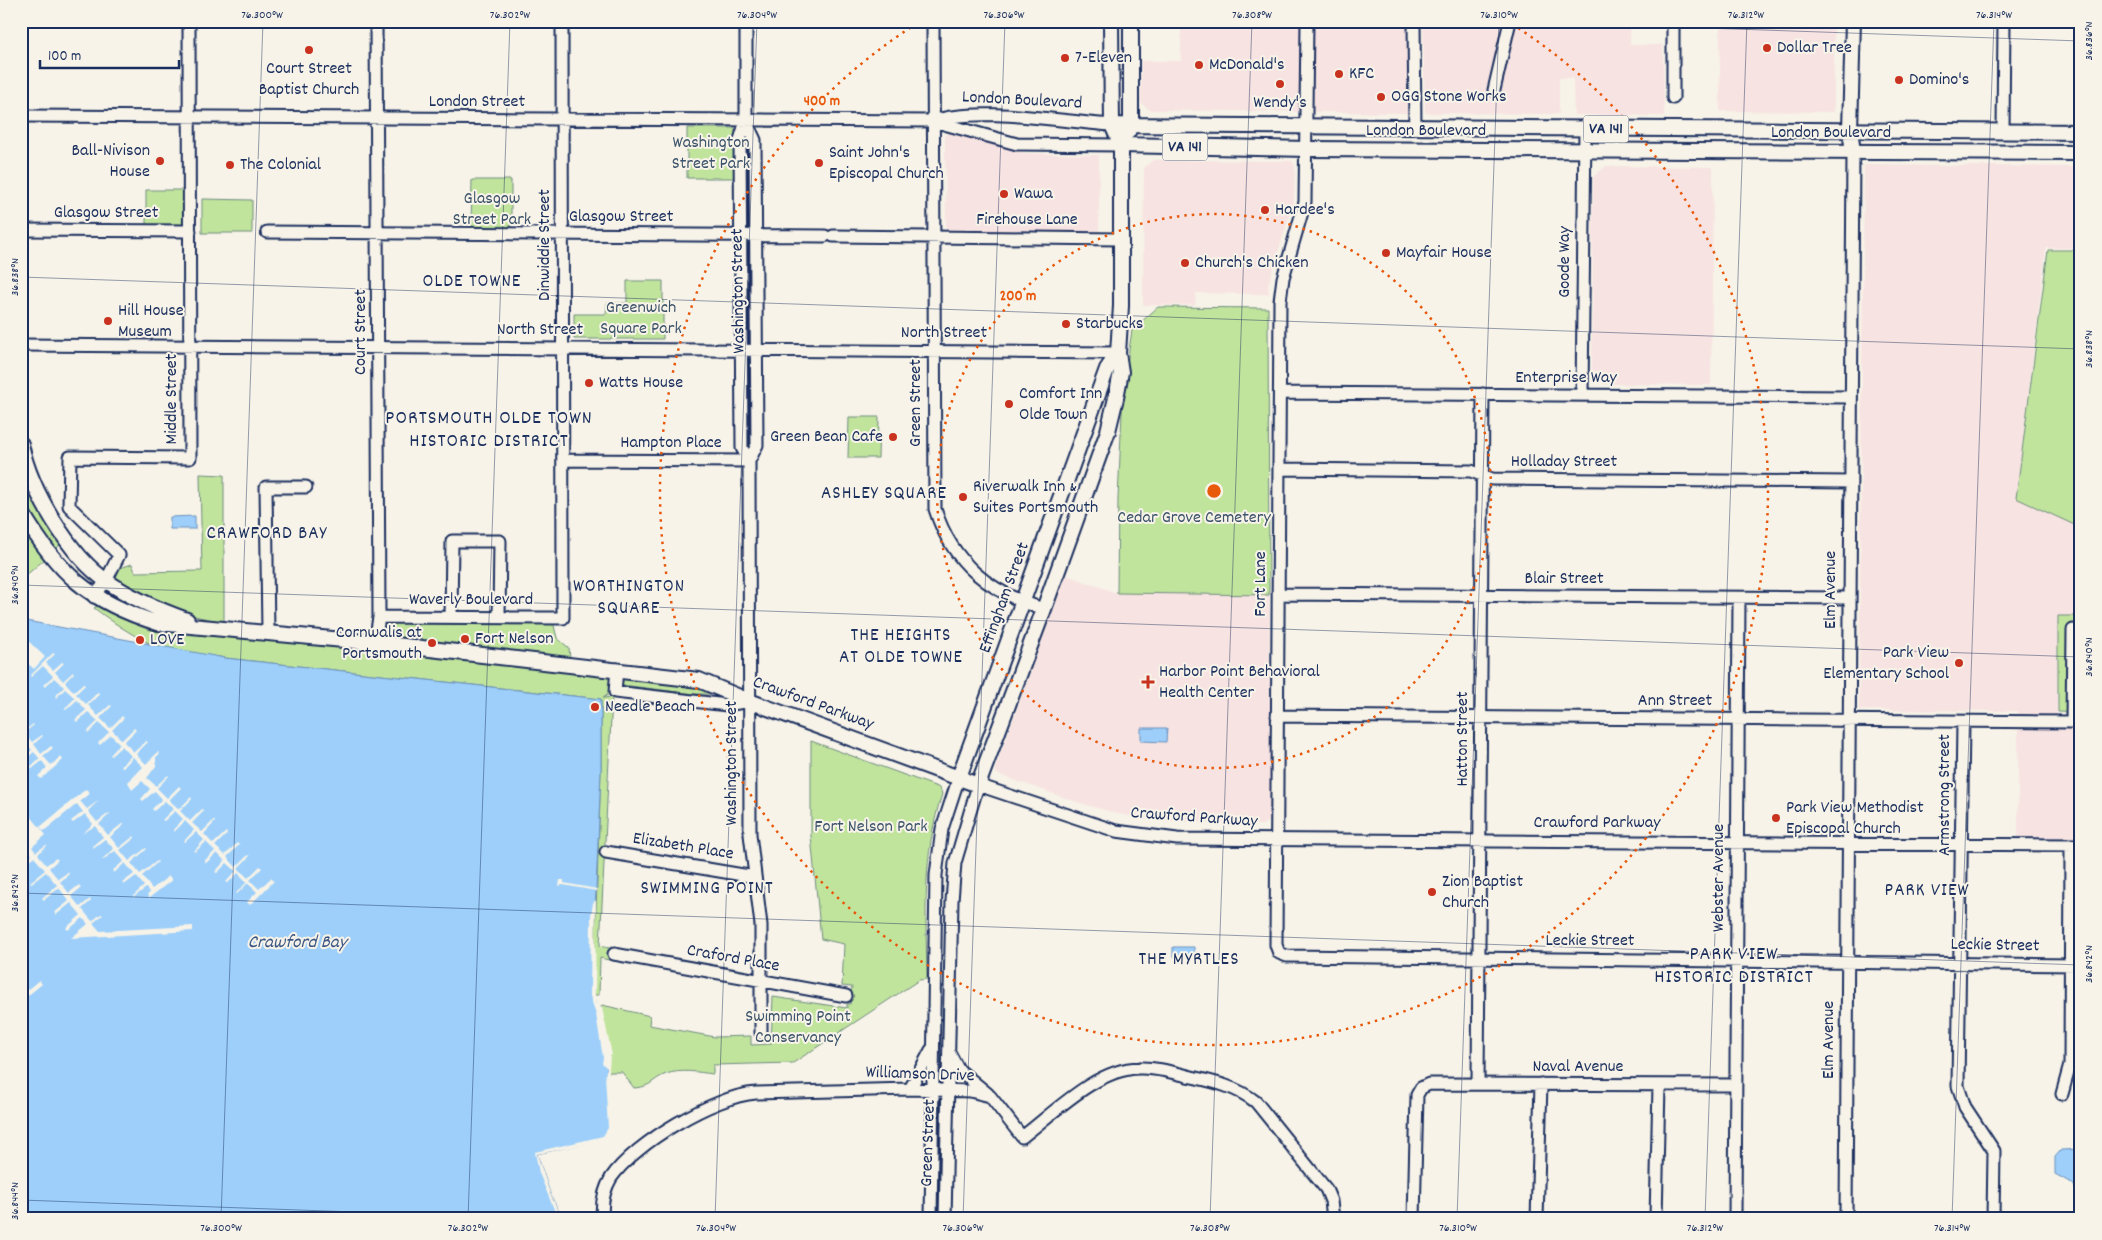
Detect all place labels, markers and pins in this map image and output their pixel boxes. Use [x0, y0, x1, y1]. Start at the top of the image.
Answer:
place label: Dollar Tree [1777, 36, 1852, 61]
marker: Dollar Tree [1761, 42, 1773, 54]
marker: Court Street Baptist Church [303, 44, 315, 56]
place label: 7-Eleven [1075, 46, 1132, 71]
marker: 7-Eleven [1059, 52, 1071, 64]
place label: McDonald's [1209, 53, 1285, 78]
place label: Court Street Baptist Church [259, 57, 359, 103]
marker: McDonald's [1193, 59, 1205, 71]
place label: KFC [1349, 62, 1374, 87]
marker: KFC [1333, 68, 1345, 80]
place label: Domino's [1909, 68, 1969, 93]
marker: Domino's [1893, 74, 1905, 86]
marker: Wendy's [1274, 78, 1286, 90]
place label: OGG Stone Works [1391, 85, 1507, 110]
place label: Wendy's [1253, 91, 1307, 116]
marker: OGG Stone Works [1375, 91, 1387, 103]
place label: Ball-Nivison House [71, 139, 150, 185]
place label: Saint John's Episcopal Church [829, 141, 944, 187]
place label: The Colonial [240, 153, 322, 178]
marker: Ball-Nivison House [154, 155, 166, 167]
marker: Saint John's Episcopal Church [813, 157, 825, 169]
marker: The Colonial [224, 159, 236, 171]
place label: Wawa [1014, 182, 1053, 207]
marker: Wawa [998, 188, 1010, 200]
place label: Hardee's [1275, 198, 1335, 223]
marker: Hardee's [1259, 204, 1271, 216]
place label: Mayfair House [1396, 241, 1492, 266]
marker: Mayfair House [1380, 247, 1392, 259]
place label: Church's Chicken [1195, 251, 1309, 276]
marker: Church's Chicken [1179, 257, 1191, 269]
place label: Hill House Museum [118, 299, 184, 345]
place label: Starbucks [1076, 312, 1143, 337]
marker: Hill House Museum [102, 315, 114, 327]
marker: Starbucks [1060, 318, 1072, 330]
place label: Watts House [599, 371, 683, 396]
marker: Watts House [583, 377, 595, 389]
place label: Comfort Inn Olde Town [1019, 382, 1102, 428]
marker: Comfort Inn Olde Town [1003, 398, 1015, 410]
place label: Green Bean Cafe [770, 425, 883, 450]
marker: Green Bean Cafe [887, 431, 899, 443]
place label: Riverwalk Inn & Suites Portsmouth [973, 475, 1098, 521]
centre of rings [1205, 482, 1223, 500]
marker: Riverwalk Inn & Suites Portsmouth [957, 491, 969, 503]
place label: Cornwalis at Portsmouth [336, 621, 422, 667]
place label: Fort Nelson [475, 627, 553, 652]
place label: LOVE [150, 628, 185, 653]
marker: Fort Nelson [459, 633, 471, 645]
marker: LOVE [134, 634, 146, 646]
marker: Cornwalis at Portsmouth [426, 637, 438, 649]
place label: Park View Elementary School [1823, 641, 1950, 687]
marker: Park View Elementary School [1953, 657, 1965, 669]
place label: Harbor Point Behavioral Health Center [1159, 660, 1321, 706]
marker: Harbor Point Behavioral Health Center [1141, 675, 1155, 689]
place label: Needle Beach [605, 695, 695, 720]
marker: Needle Beach [589, 701, 601, 713]
place label: Park View Methodist Episcopal Church [1786, 796, 1924, 842]
marker: Park View Methodist Episcopal Church [1770, 812, 1782, 824]
place label: Zion Baptist Church [1442, 870, 1523, 916]
marker: Zion Baptist Church [1426, 886, 1438, 898]

